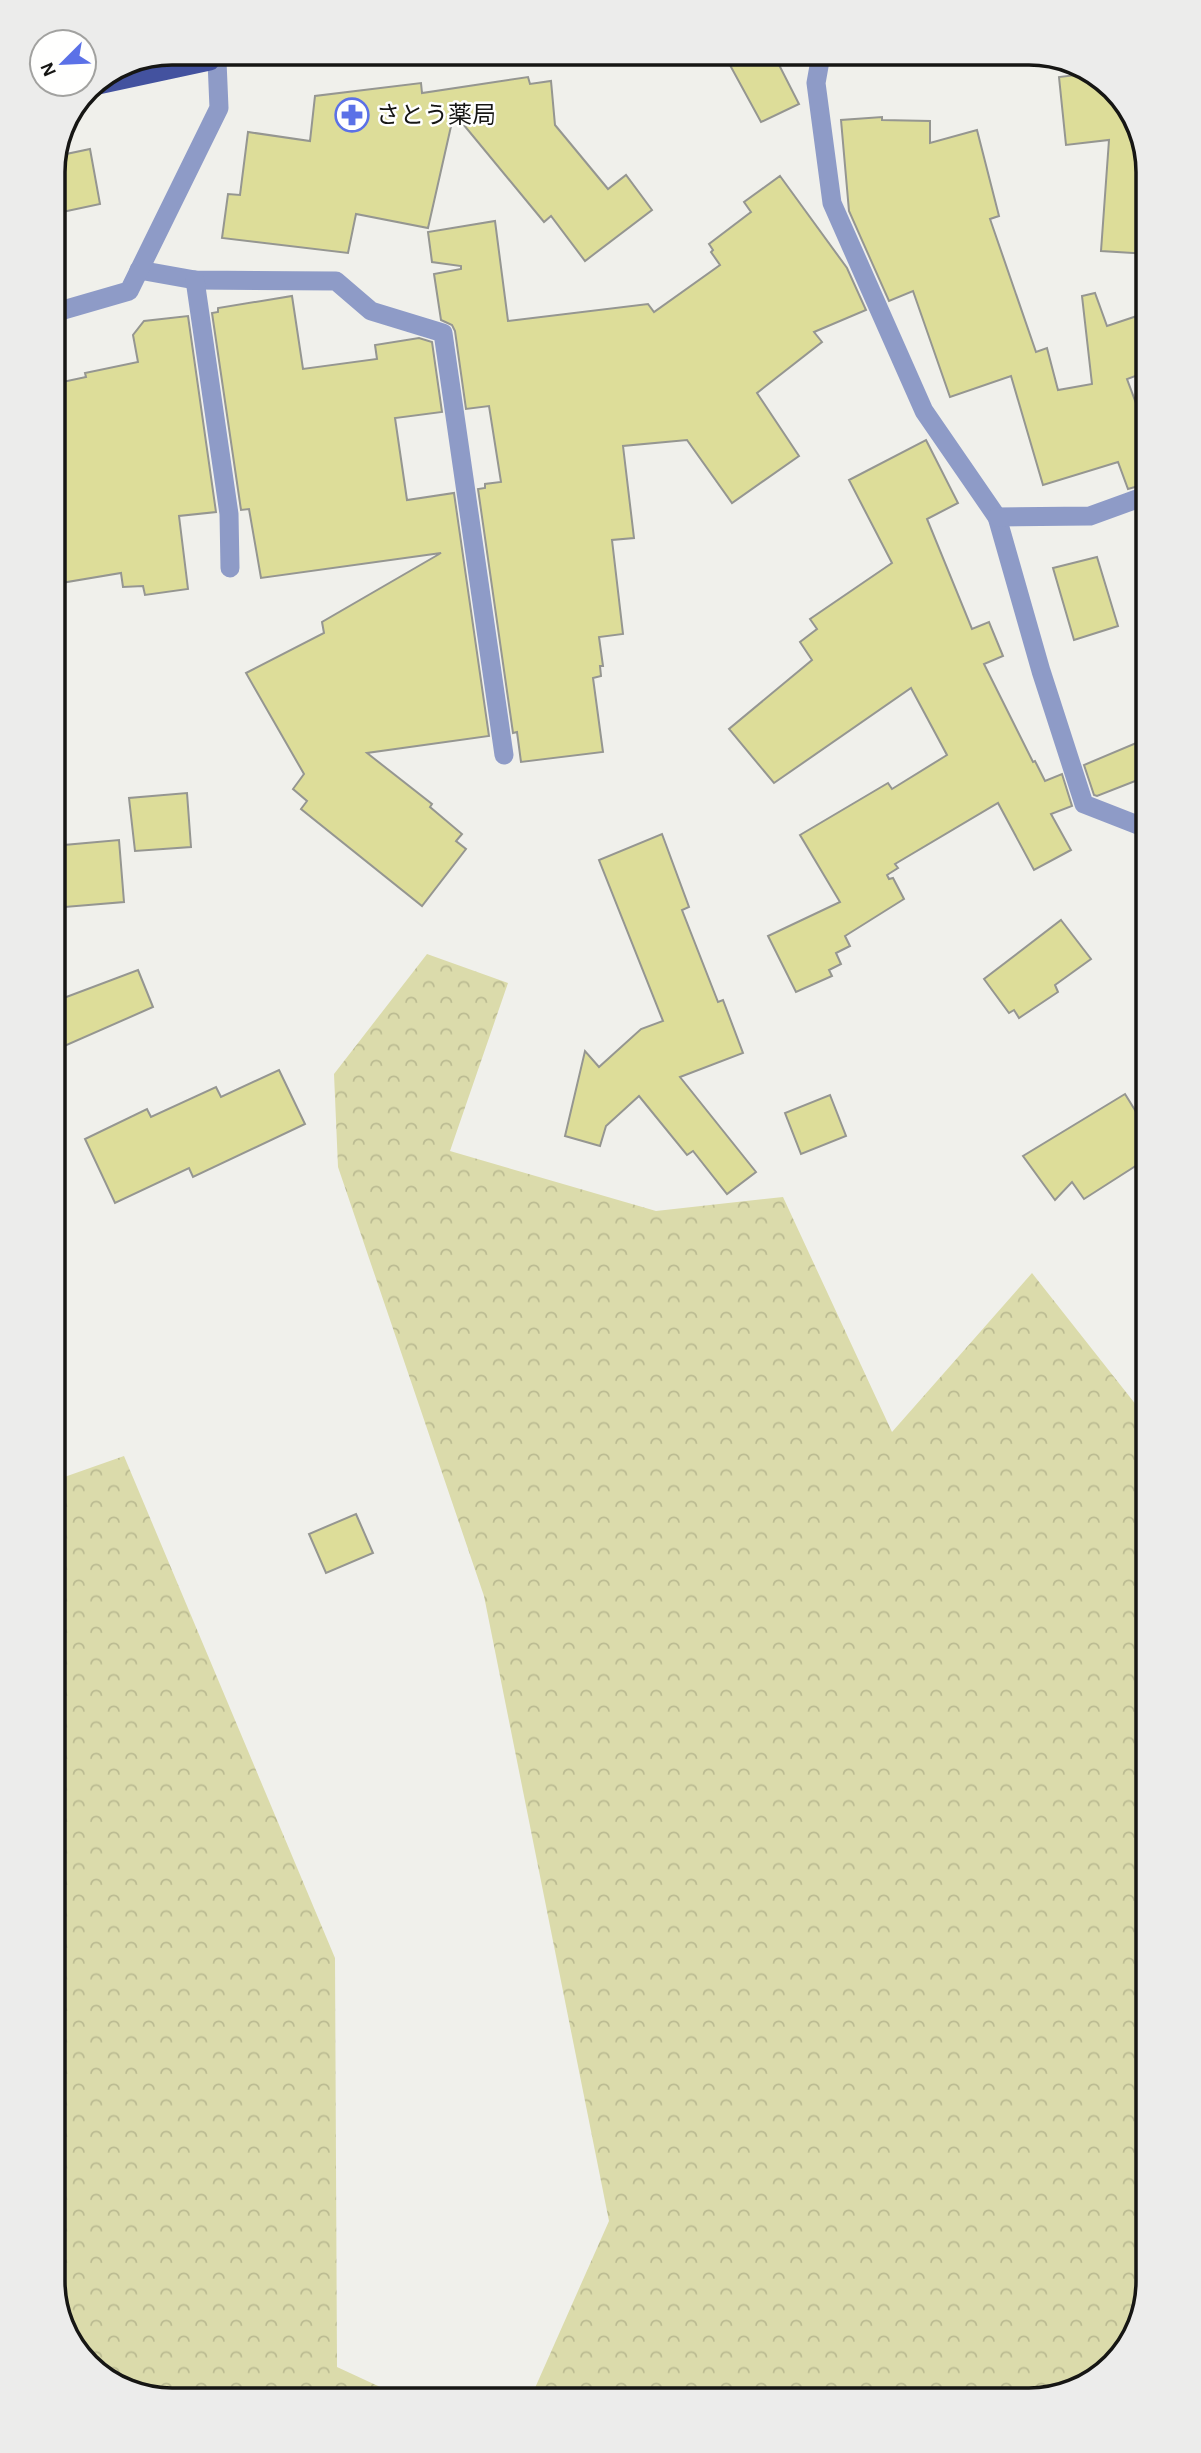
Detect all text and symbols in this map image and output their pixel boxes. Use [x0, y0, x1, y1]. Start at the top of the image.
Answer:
north arrow [28, 28, 98, 98]
text: N [37, 59, 60, 79]
pharmacy icon: さとう薬局 [333, 96, 371, 134]
place label: さとう薬局 [376, 102, 496, 128]

